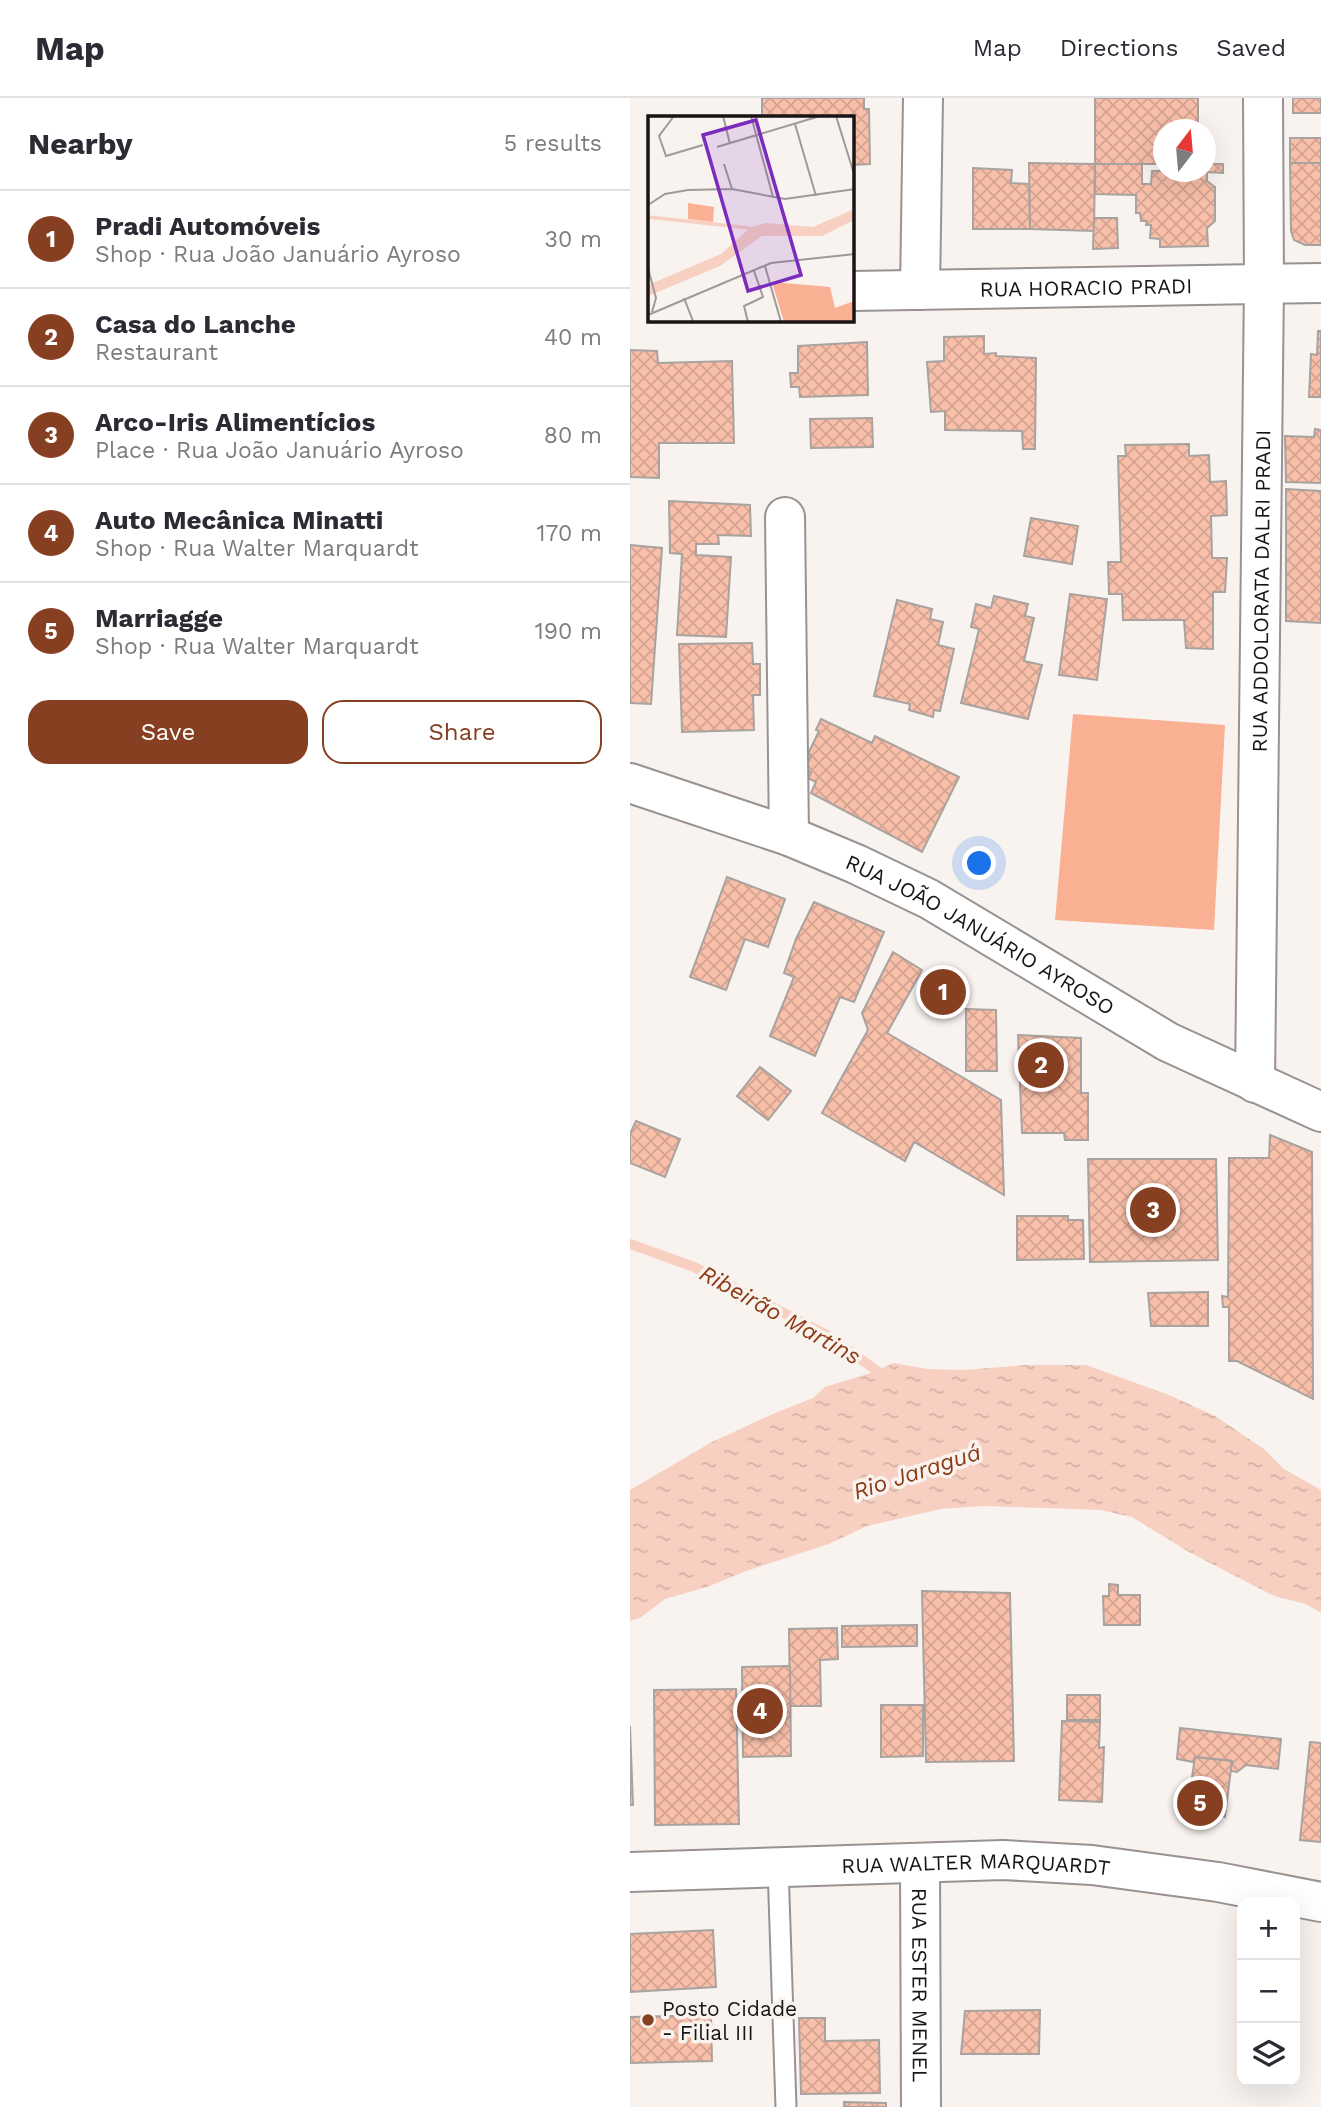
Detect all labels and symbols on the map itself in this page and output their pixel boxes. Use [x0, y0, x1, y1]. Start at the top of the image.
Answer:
inset map [648, 116, 854, 322]
north arrow [1153, 119, 1216, 182]
street label: RUA HORACIO PRADI [979, 273, 1192, 301]
street label: RUA ADDOLORATA DALRI PRADI [1246, 429, 1275, 753]
your location [962, 846, 996, 880]
street label: RUA JOÃO JANUÁRIO AYROSO [842, 849, 1119, 1020]
pin: 1 [920, 966, 966, 1018]
pin: 2 [1018, 1039, 1064, 1091]
pin: 3 [1130, 1184, 1176, 1236]
water label: Ribeirão Martins [695, 1260, 865, 1371]
water label: Rio Jaraguá [850, 1439, 984, 1505]
pin: 4 [737, 1685, 783, 1737]
pin: 5 [1177, 1777, 1223, 1829]
street label: RUA WALTER MARQUARDT [841, 1847, 1112, 1880]
street label: RUA ESTER MENEL [908, 1888, 933, 2082]
place label: Posto Cidade - Filial III [662, 1996, 797, 2045]
marker: Posto Cidade - Filial III [640, 2012, 656, 2028]

